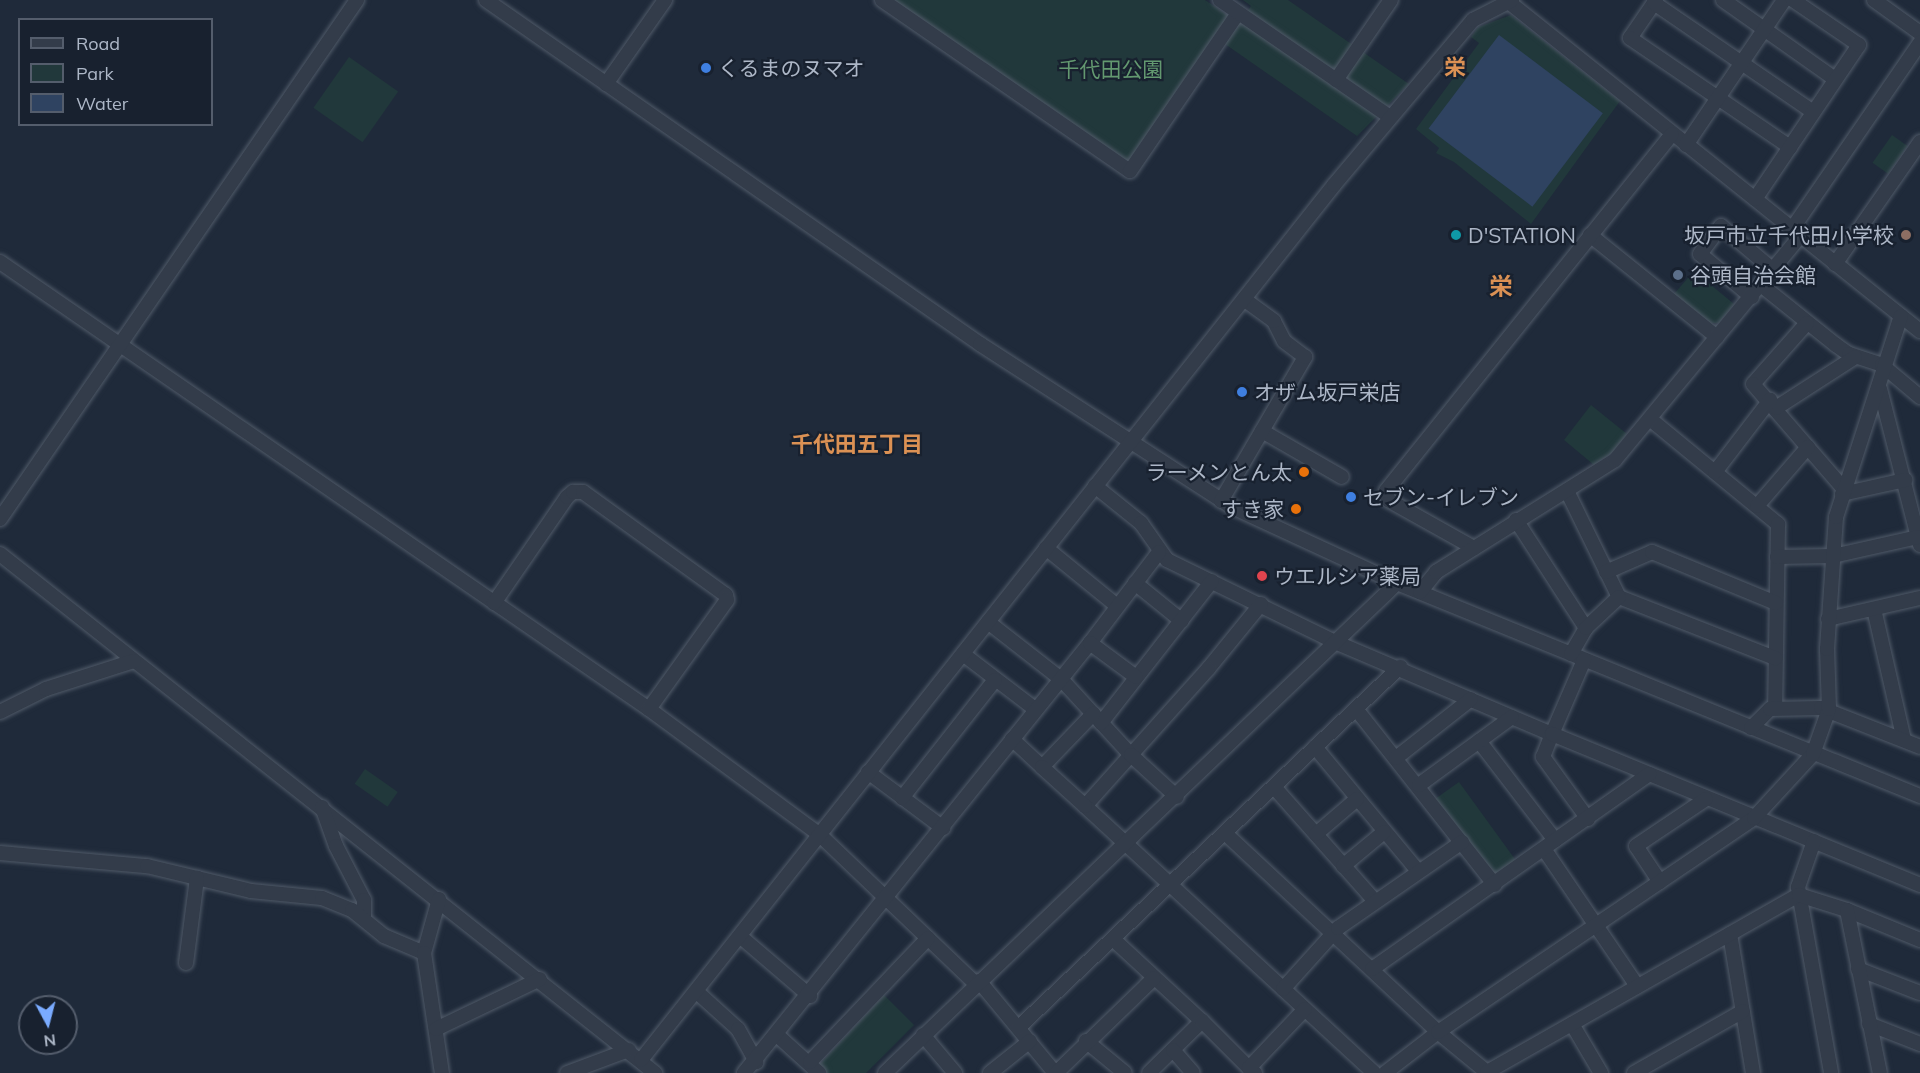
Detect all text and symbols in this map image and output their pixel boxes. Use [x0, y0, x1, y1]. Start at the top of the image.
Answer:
legend [18, 18, 213, 126]
text: Road [76, 32, 120, 55]
place label: くるまのヌマオ [718, 55, 865, 81]
district label: 栄 [1444, 55, 1466, 81]
park label: 千代田公園 [1059, 56, 1163, 82]
marker: くるまのヌマオ [699, 61, 713, 75]
text: Park [76, 62, 114, 85]
text: Water [76, 92, 128, 115]
place label: D'STATION [1468, 222, 1576, 248]
place label: 坂戸市立千代田小学校 [1684, 222, 1894, 248]
marker: D'STATION [1449, 228, 1463, 242]
marker: 坂戸市立千代田小学校 [1899, 228, 1913, 242]
place label: 谷頭自治会館 [1690, 262, 1816, 288]
marker: 谷頭自治会館 [1671, 268, 1685, 282]
district label: 栄 [1489, 273, 1513, 301]
place label: オザム坂戸栄店 [1254, 379, 1401, 405]
marker: オザム坂戸栄店 [1235, 385, 1249, 399]
district label: 千代田五丁目 [791, 432, 923, 458]
place label: ラーメンとん太 [1145, 459, 1292, 485]
marker: ラーメンとん太 [1297, 465, 1311, 479]
place label: セブン-イレブン [1363, 484, 1519, 510]
marker: セブン-イレブン [1344, 490, 1358, 504]
place label: すき家 [1221, 496, 1284, 522]
marker: すき家 [1289, 502, 1303, 516]
place label: ウエルシア薬局 [1274, 563, 1421, 589]
marker: ウエルシア薬局 [1255, 569, 1269, 583]
north arrow [18, 995, 78, 1055]
text: N [43, 1030, 57, 1052]

